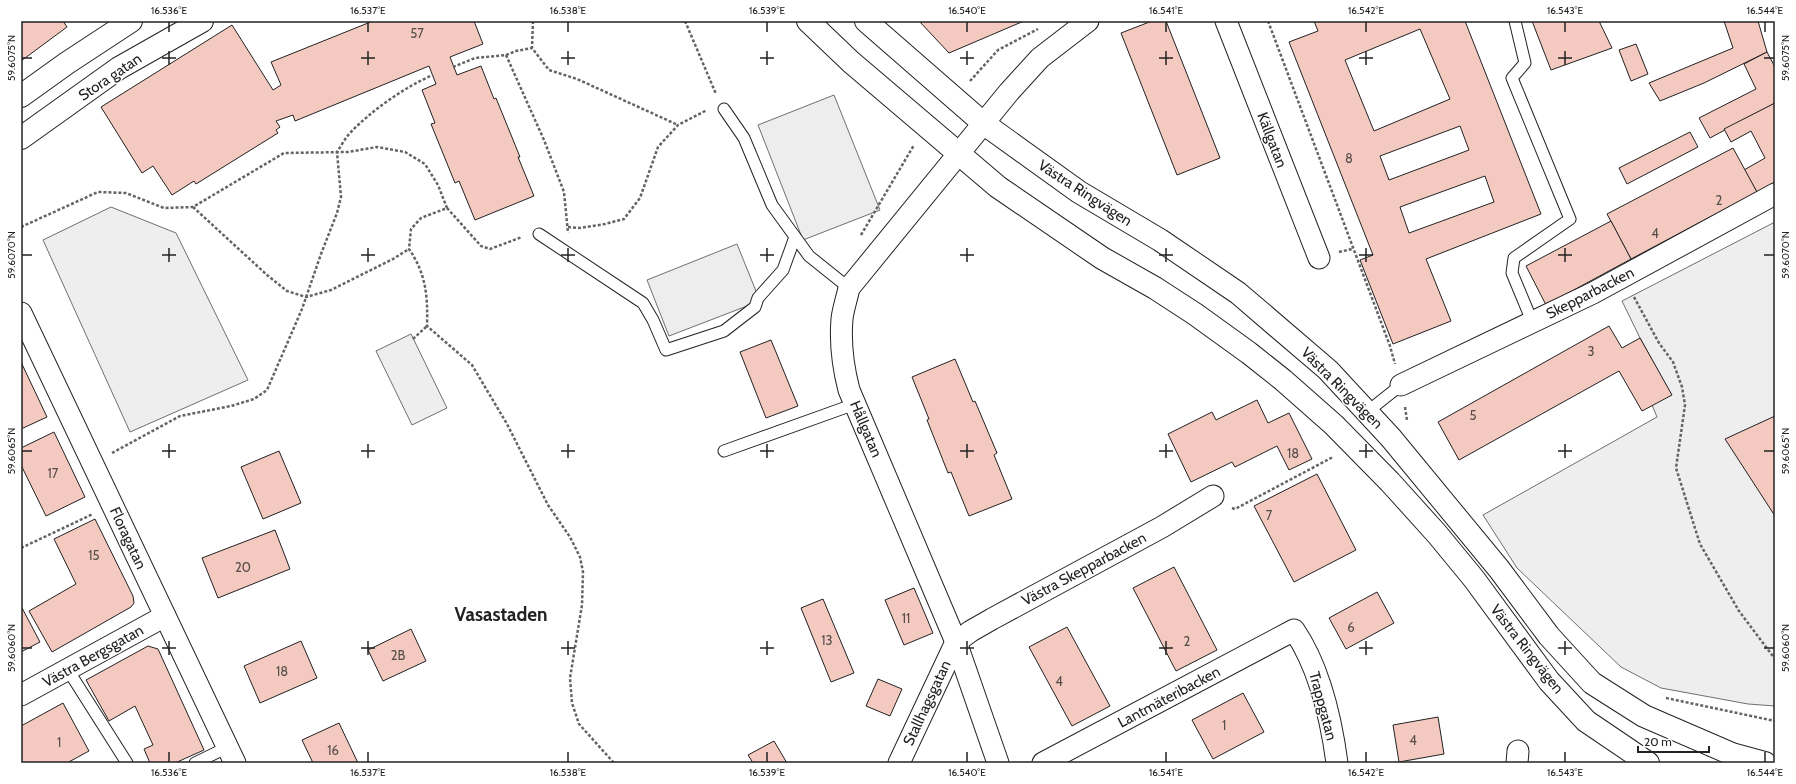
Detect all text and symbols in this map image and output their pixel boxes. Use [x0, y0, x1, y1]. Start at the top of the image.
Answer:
text: 16.536°E [151, 4, 187, 17]
text: 16.537°E [350, 4, 386, 17]
text: 16.538°E [550, 4, 587, 17]
text: 16.539°E [749, 4, 785, 17]
text: 16.540°E [948, 4, 986, 17]
text: 16.541°E [1149, 4, 1183, 17]
text: 16.542°E [1348, 4, 1384, 17]
text: 16.543°E [1547, 4, 1583, 17]
text: 16.544°E [1747, 4, 1784, 17]
house number: 57 [410, 25, 424, 41]
text: 59.6075°N [5, 35, 18, 81]
text: 59.6075°N [1779, 35, 1792, 81]
street label: Stora gatan [75, 49, 145, 105]
street label: Källgatan [1253, 110, 1291, 170]
house number: 8 [1345, 150, 1353, 166]
street label: Västra Ringvägen [1035, 156, 1135, 230]
house number: 2 [1716, 192, 1723, 208]
house number: 4 [1651, 225, 1659, 241]
text: 59.6070°N [5, 231, 18, 279]
text: 59.6070°N [1779, 231, 1792, 279]
street label: Skepparbacken [1543, 263, 1637, 323]
street label: Västra Ringvägen [1297, 343, 1387, 433]
house number: 3 [1587, 343, 1595, 359]
street label: Hållgatan [846, 398, 886, 460]
house number: 5 [1469, 407, 1477, 423]
text: 59.6065°N [5, 428, 18, 474]
text: 59.6065°N [1779, 428, 1792, 474]
house number: 18 [1287, 445, 1299, 461]
house number: 17 [48, 465, 59, 481]
street label: Floragatan [106, 504, 150, 572]
house number: 7 [1266, 507, 1273, 523]
street label: Västra Skepparbacken [1019, 529, 1149, 609]
house number: 15 [88, 547, 100, 563]
house number: 20 [235, 559, 251, 575]
street label: Västra Ringvägen [1487, 601, 1567, 697]
district label: Vasastaden [454, 603, 548, 626]
house number: 11 [902, 610, 910, 626]
house number: 6 [1347, 619, 1355, 635]
street label: Västra Bergsgatan [40, 621, 146, 691]
text: 59.6060°N [5, 624, 18, 672]
text: 59.6060°N [1779, 624, 1792, 672]
house number: 13 [821, 632, 833, 648]
house number: 2 [1184, 633, 1191, 649]
house number: 2B [391, 647, 406, 663]
street label: Stallhagsgatan [899, 657, 955, 749]
street label: Lantmäteribacken [1115, 662, 1223, 732]
house number: 18 [276, 663, 288, 679]
street label: Trappgatan [1305, 670, 1341, 742]
house number: 4 [1055, 673, 1063, 689]
house number: 1 [1222, 717, 1226, 733]
scale bar [1638, 728, 1709, 754]
house number: 4 [1409, 732, 1417, 748]
house number: 1 [57, 734, 61, 750]
text: 20 m [1644, 734, 1672, 749]
house number: 16 [327, 742, 339, 758]
text: 16.536°E [151, 766, 187, 779]
text: 16.537°E [350, 766, 386, 779]
text: 16.538°E [550, 766, 587, 779]
text: 16.539°E [749, 766, 785, 779]
text: 16.540°E [948, 766, 986, 779]
text: 16.541°E [1149, 766, 1183, 779]
text: 16.542°E [1348, 766, 1384, 779]
text: 16.543°E [1547, 766, 1583, 779]
text: 16.544°E [1747, 766, 1784, 779]

